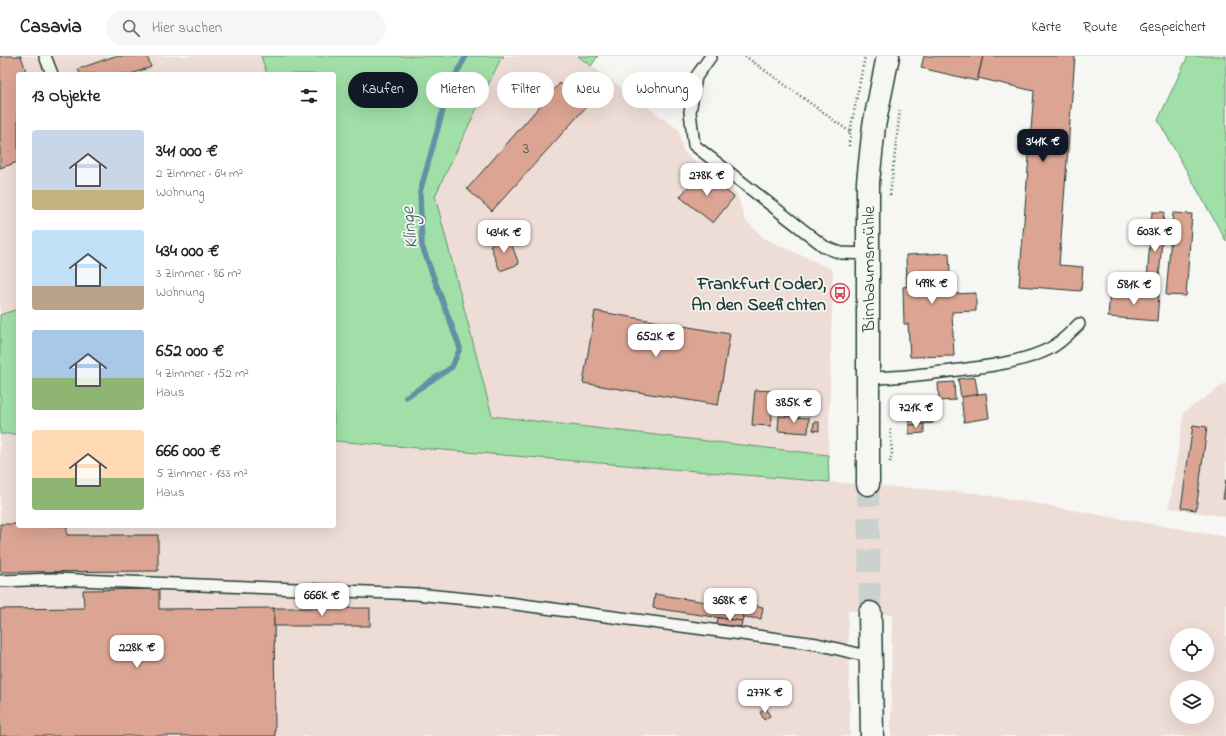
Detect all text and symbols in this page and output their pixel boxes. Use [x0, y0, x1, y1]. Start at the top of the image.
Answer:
search box [106, 10, 386, 46]
text: Casavia [20, 14, 82, 41]
icon: search [120, 17, 142, 39]
text: Hier suchen [152, 17, 222, 39]
text: Karte [1032, 17, 1061, 38]
text: Route [1083, 17, 1117, 38]
text: Gespeichert [1139, 17, 1206, 38]
chip: Kaufen [348, 72, 418, 108]
chip: Mieten [426, 72, 489, 108]
chip: Filter [497, 72, 554, 108]
chip: Neu [562, 72, 614, 108]
chip: Wohnung [622, 72, 703, 108]
text: 13 Objekte [32, 84, 100, 109]
icon: filters [298, 85, 320, 107]
pin: 341K € [1010, 129, 1076, 163]
text: 341K € [1026, 132, 1060, 151]
house number: 3 [523, 137, 529, 161]
text: 341 000 € [156, 139, 218, 164]
icon: home [64, 146, 112, 194]
pin: 278K € [674, 163, 740, 197]
text: 2 Zimmer · 64 m² [156, 164, 243, 183]
text: 278K € [689, 166, 725, 185]
text: Wohnung [156, 183, 205, 202]
water label: Klinge [395, 204, 427, 250]
street label: Birnbaumsmühle [857, 205, 883, 333]
pin: 603K € [1122, 219, 1188, 253]
pin: 434K € [471, 220, 537, 254]
text: 603K € [1137, 222, 1173, 241]
text: 434K € [487, 223, 521, 242]
text: 434 000 € [156, 239, 219, 264]
icon: home [64, 246, 112, 294]
text: 3 Zimmer · 86 m² [156, 264, 241, 283]
pin: 499K € [899, 271, 965, 305]
place label: Frankfurt (Oder), An den Seefichten [691, 272, 826, 319]
pin: 581K € [1101, 272, 1167, 306]
text: 499K € [916, 274, 948, 293]
text: 581K € [1116, 275, 1152, 294]
bus stop icon: Frankfurt (Oder), An den Seefichten [829, 282, 851, 304]
text: Wohnung [156, 283, 205, 302]
pin: 652K € [623, 324, 689, 358]
text: 652K € [637, 327, 675, 346]
text: 652 000 € [156, 339, 224, 364]
icon: home [64, 346, 112, 394]
text: 4 Zimmer · 152 m² [156, 364, 249, 383]
text: Haus [156, 383, 185, 402]
pin: 385K € [761, 390, 827, 424]
text: 385K € [776, 393, 812, 412]
pin: 721K € [883, 395, 949, 429]
text: 721K € [899, 398, 933, 417]
text: 666 000 € [156, 439, 221, 464]
icon: home [64, 446, 112, 494]
text: 5 Zimmer · 133 m² [156, 464, 248, 483]
text: Haus [156, 483, 185, 502]
pin: 666K € [289, 583, 355, 617]
text: 666K € [304, 586, 340, 605]
pin: 368K € [697, 588, 763, 622]
text: 368K € [713, 591, 747, 610]
map controls [1170, 628, 1214, 724]
button: locate [1170, 628, 1214, 672]
pin: 228K € [104, 635, 170, 669]
text: 228K € [119, 638, 155, 657]
pin: 277K € [732, 680, 798, 714]
button: layers [1170, 680, 1214, 724]
text: 277K € [747, 683, 783, 702]

